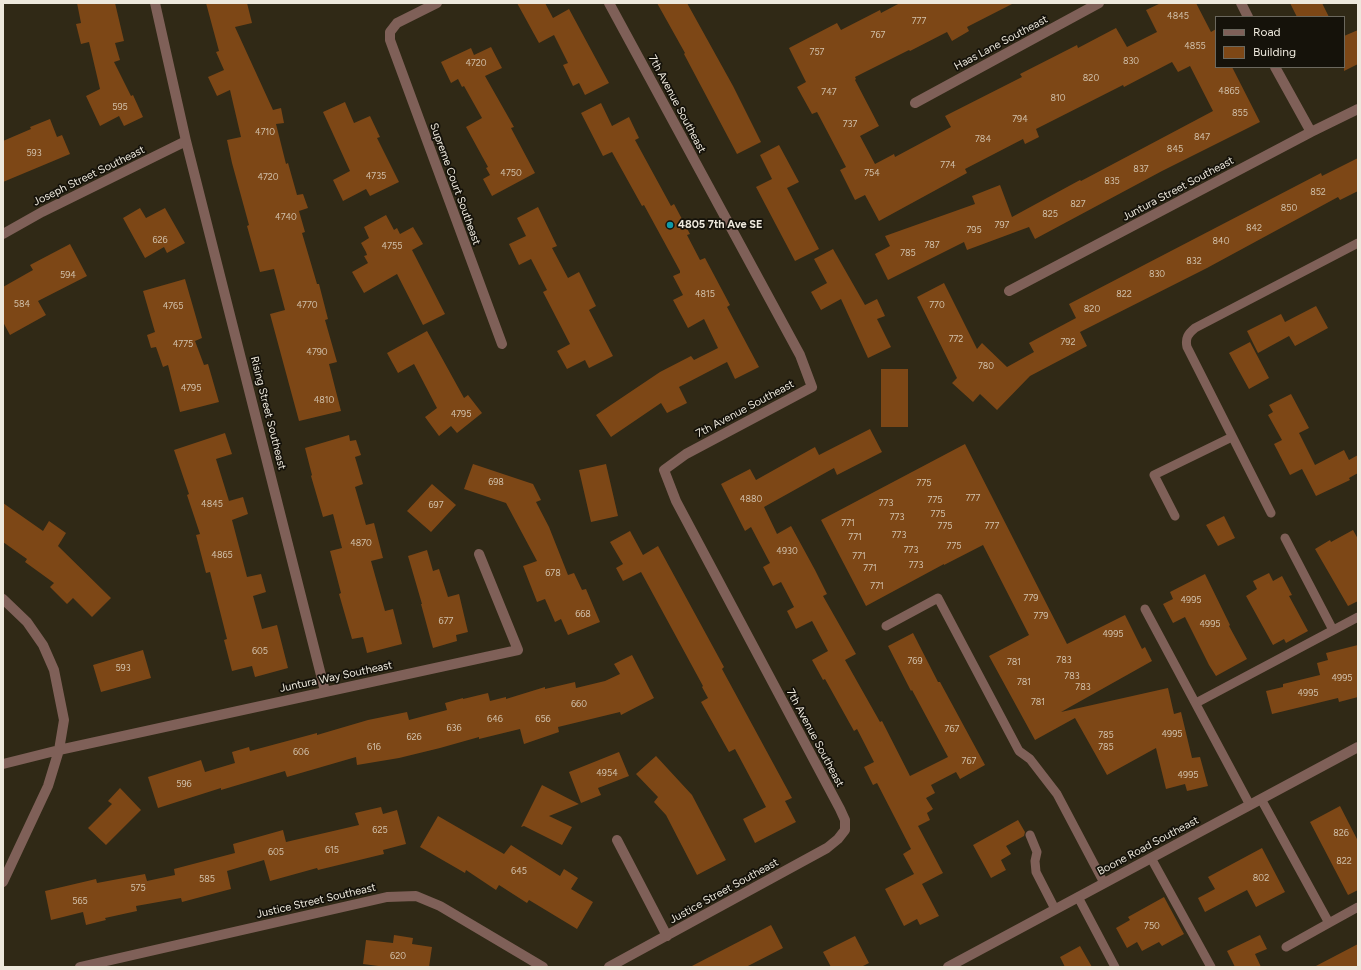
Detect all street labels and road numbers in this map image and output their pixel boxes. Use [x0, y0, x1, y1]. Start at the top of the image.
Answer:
street label: Haas Lane Southeast [952, 13, 1050, 73]
street label: 7th Avenue Southeast [646, 53, 708, 155]
street label: Supreme Court Southeast [427, 121, 483, 247]
street label: Joseph Street Southeast [31, 143, 147, 209]
street label: Juntura Street Southeast [1120, 154, 1236, 224]
street label: Rising Street Southeast [248, 355, 288, 471]
street label: 7th Avenue Southeast [694, 378, 796, 440]
street label: Juntura Way Southeast [278, 659, 394, 695]
street label: 7th Avenue Southeast [784, 687, 846, 789]
street label: Boone Road Southeast [1095, 814, 1201, 878]
street label: Justice Street Southeast [667, 856, 781, 926]
street label: Justice Street Southeast [255, 881, 377, 921]

